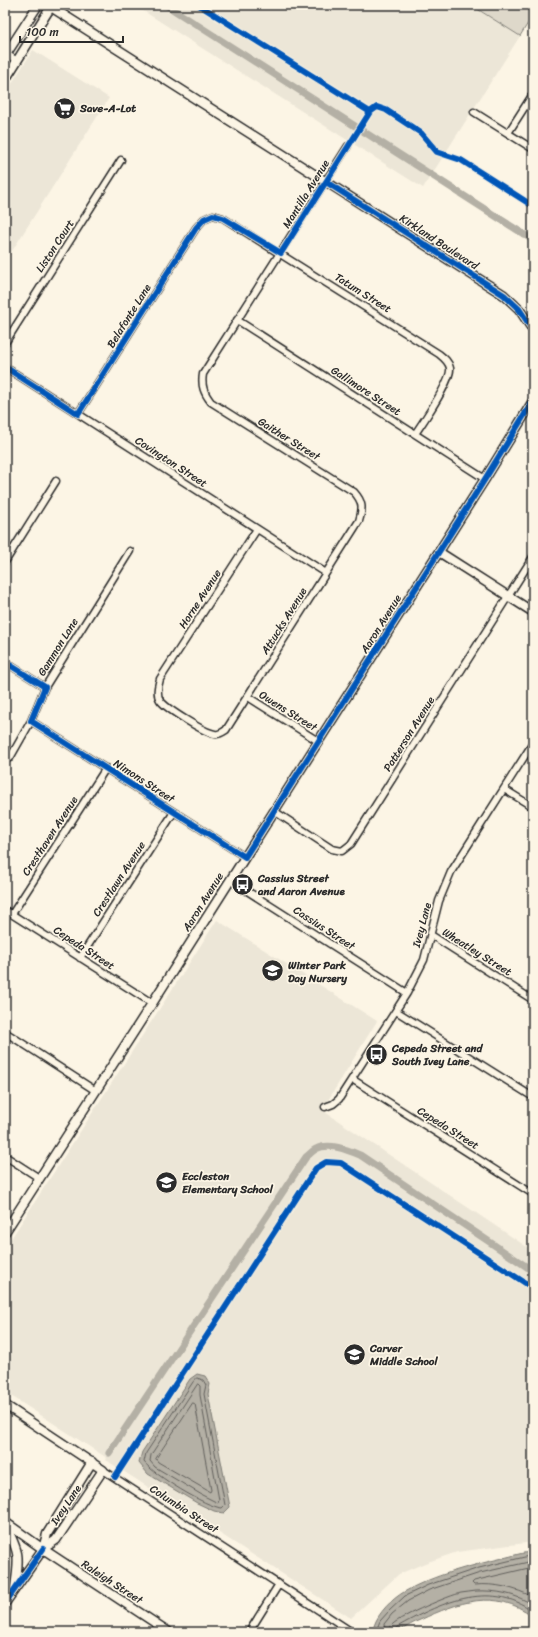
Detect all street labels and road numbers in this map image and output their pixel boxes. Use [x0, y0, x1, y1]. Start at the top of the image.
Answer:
street label: Mantilla Avenue [277, 155, 335, 232]
street label: Kirkland Boulevard [396, 209, 483, 275]
street label: Liston Court [31, 216, 79, 276]
street label: Tatum Street [331, 268, 395, 318]
street label: Belafonte Lane [102, 280, 157, 352]
street label: Gallimore Street [327, 361, 405, 421]
street label: Gaither Street [254, 412, 324, 466]
street label: Covington Street [131, 431, 211, 493]
street label: Horne Avenue [174, 565, 227, 632]
street label: Attucks Avenue [255, 583, 313, 659]
street label: Aaron Avenue [355, 590, 407, 658]
street label: Gammon Lane [32, 614, 84, 680]
street label: Owens Street [255, 686, 321, 737]
street label: Patterson Avenue [378, 692, 440, 775]
street label: Nimons Street [109, 754, 179, 808]
street label: Cresthaven Avenue [17, 792, 83, 880]
street label: Crestlawn Avenue [87, 837, 151, 921]
street label: Aaron Avenue [177, 868, 229, 936]
street label: Ivey Lane [407, 900, 437, 950]
street label: Cassius Street [289, 901, 359, 956]
street label: Cepeda Street [49, 921, 119, 975]
street label: Wheatley Street [438, 923, 516, 981]
street label: Cepeda Street [413, 1101, 483, 1155]
street label: Ivey Lane [45, 1480, 87, 1530]
street label: Columbia Street [146, 1480, 223, 1539]
street label: Raleigh Street [77, 1555, 147, 1609]

